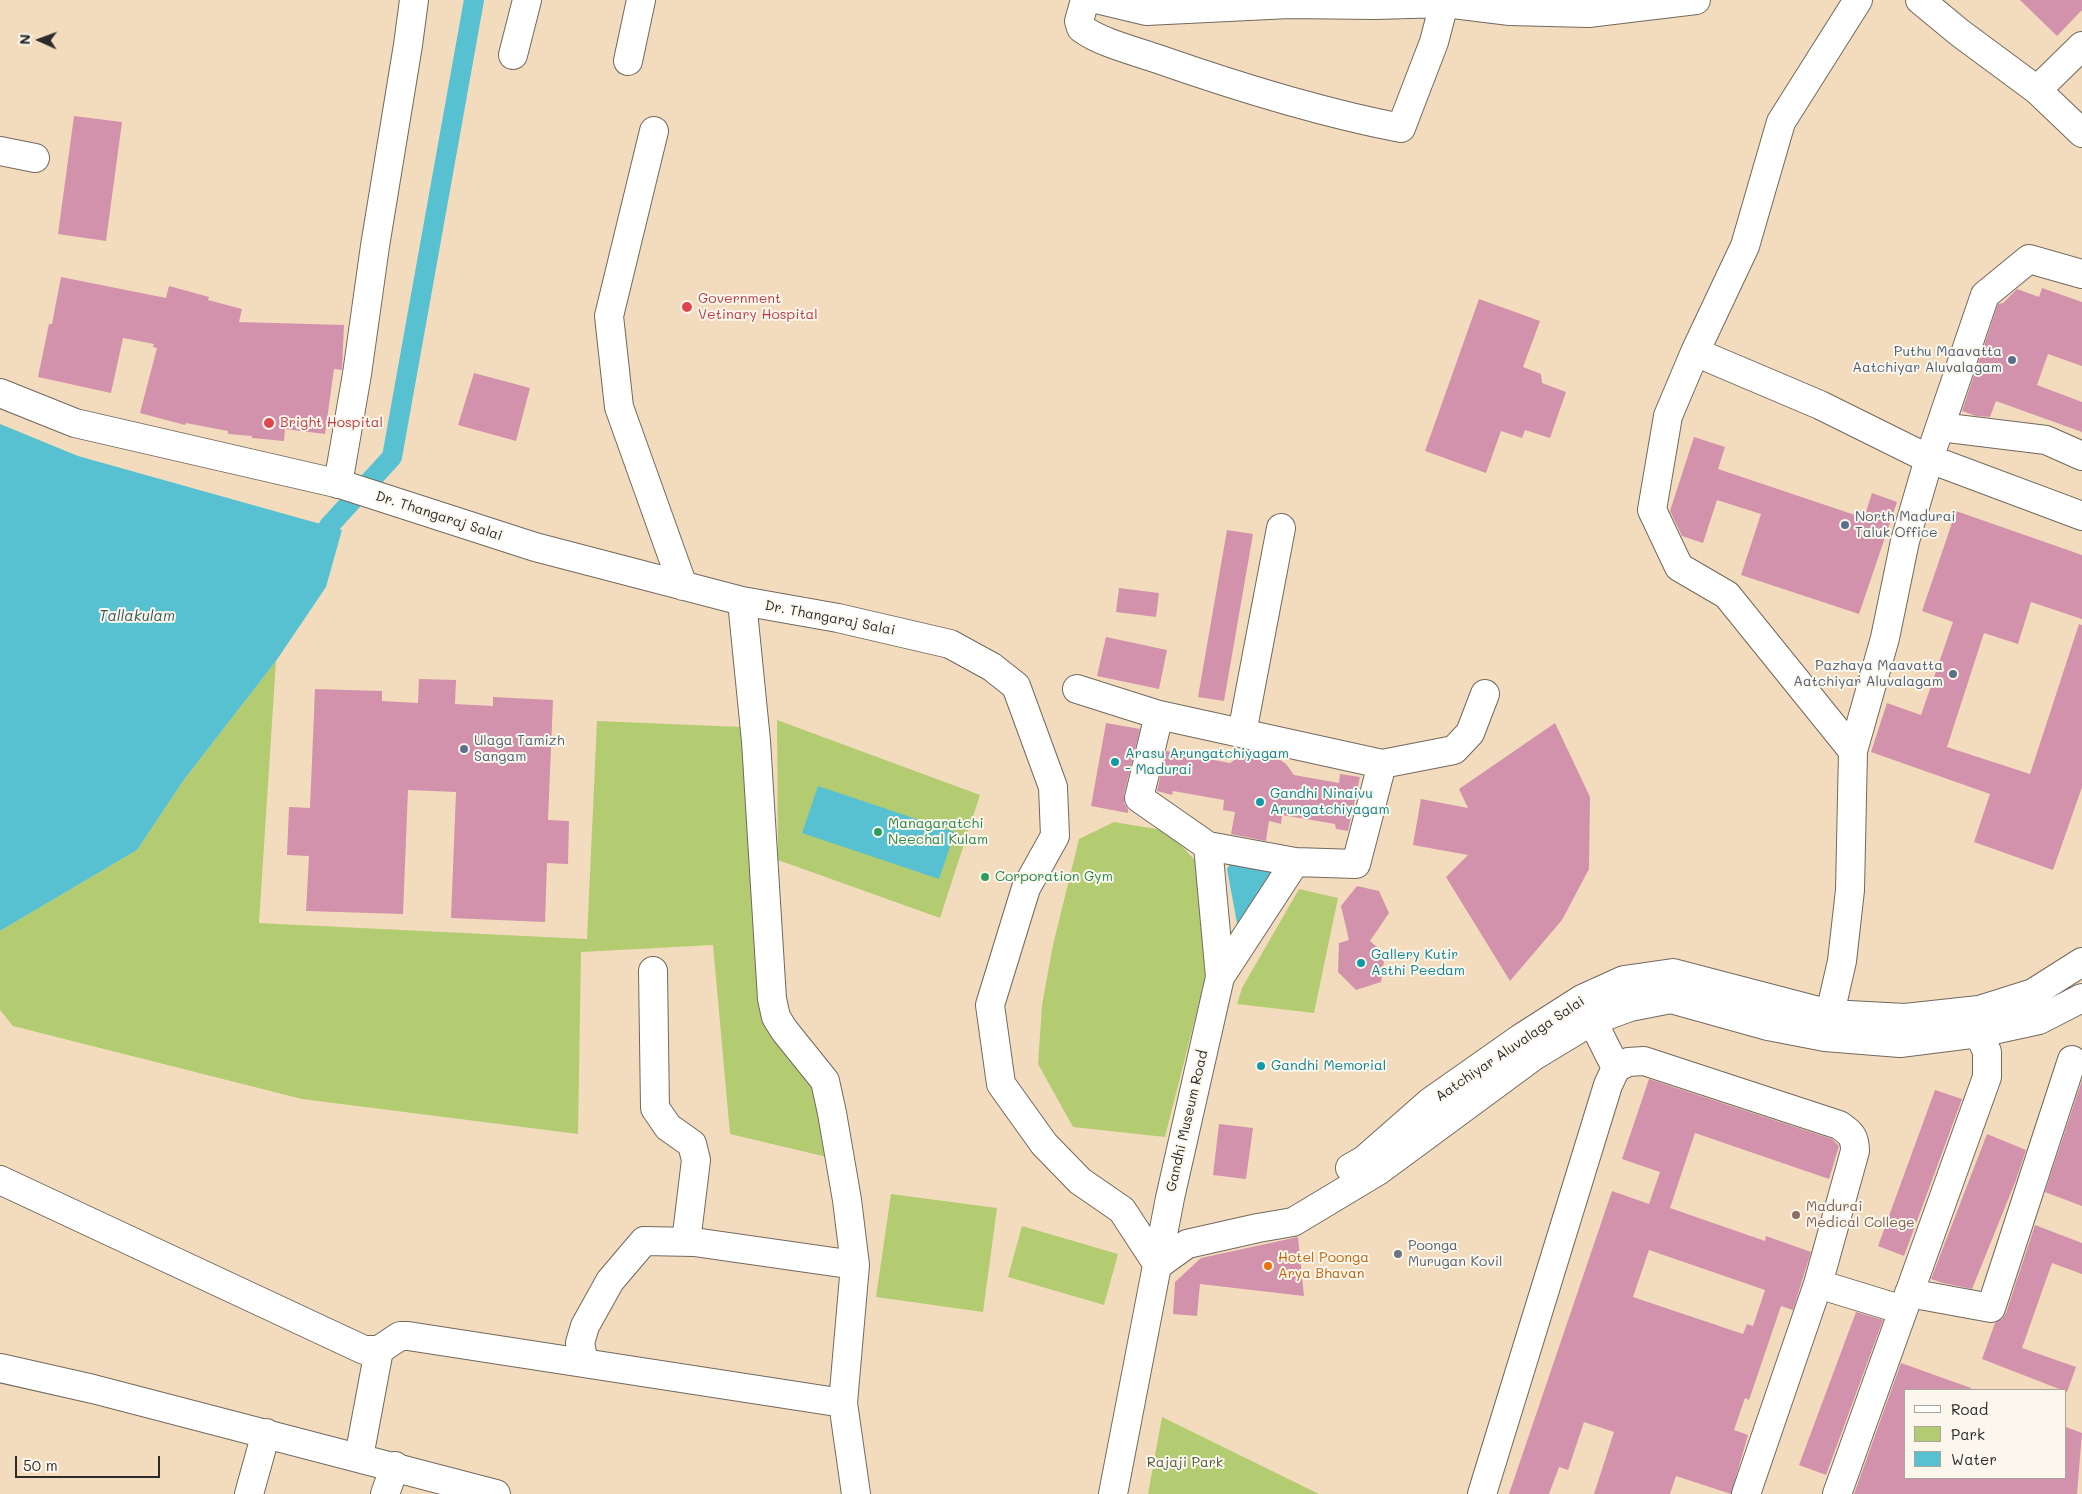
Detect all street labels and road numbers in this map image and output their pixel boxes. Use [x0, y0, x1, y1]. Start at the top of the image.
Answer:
street label: Dr. Thangaraj Salai [373, 488, 505, 544]
street label: Dr. Thangaraj Salai [763, 597, 897, 639]
street label: Aatchiyar Aluvalaga Salai [1432, 993, 1588, 1105]
street label: Gandhi Museum Road [1163, 1049, 1211, 1193]

